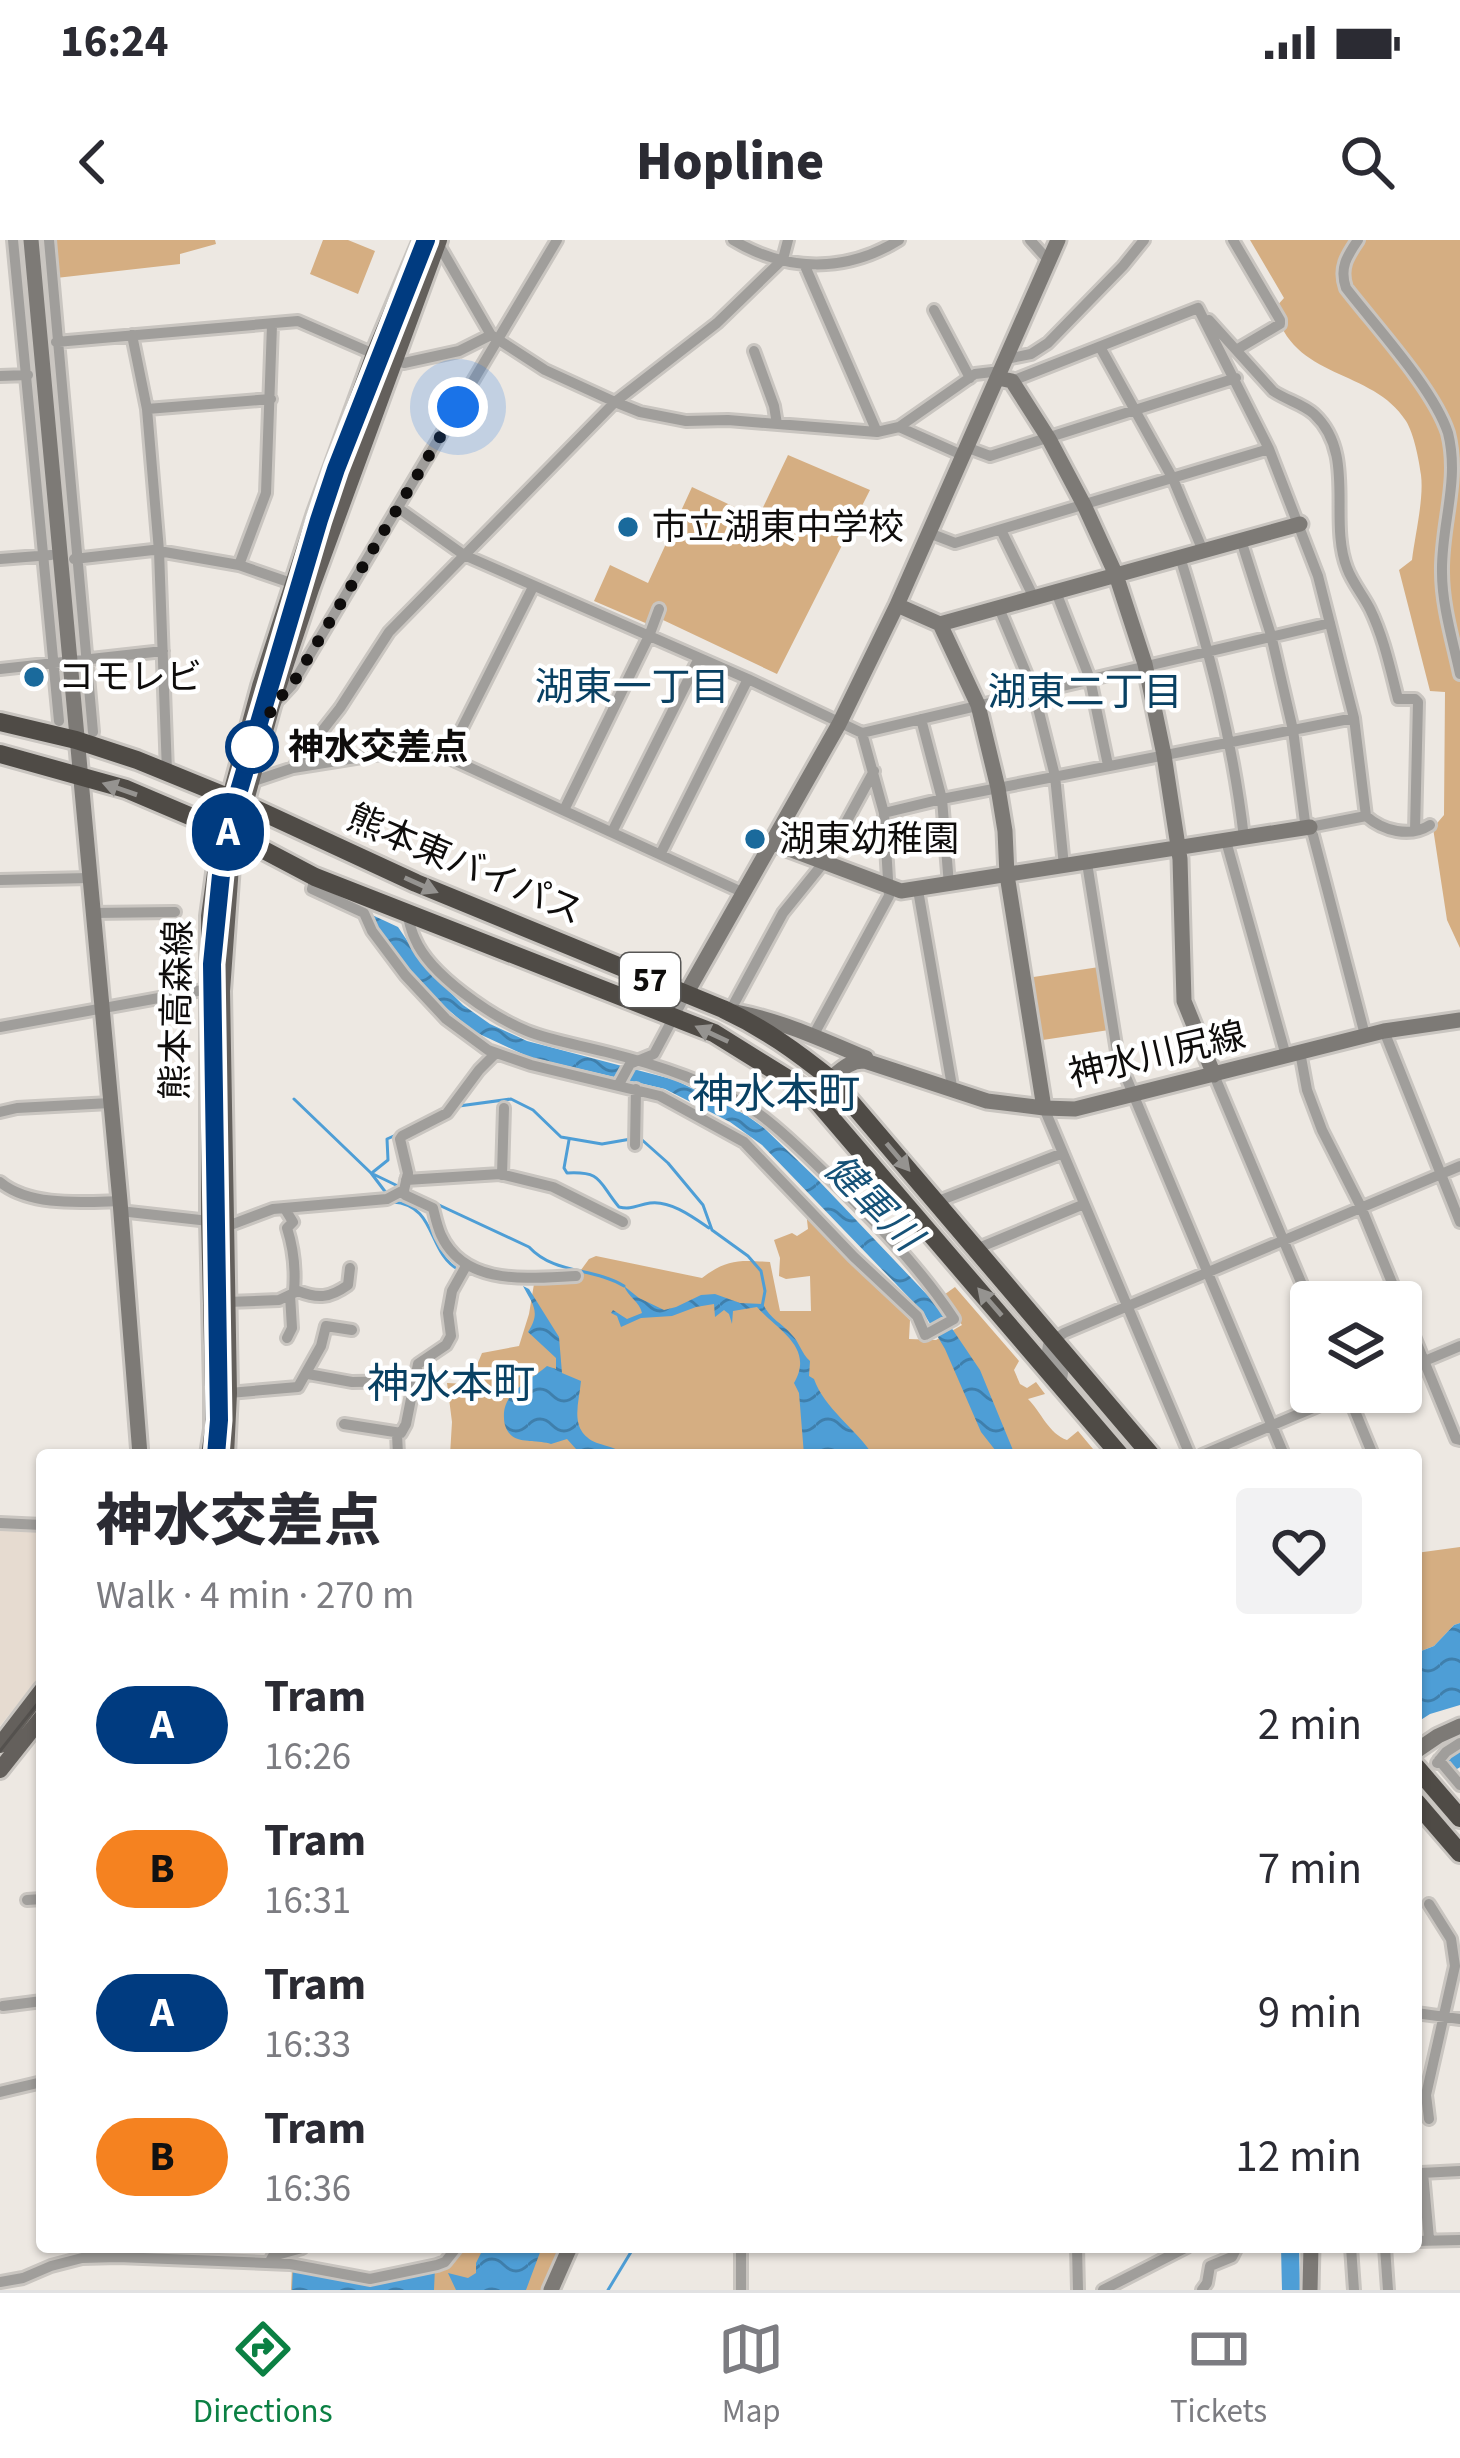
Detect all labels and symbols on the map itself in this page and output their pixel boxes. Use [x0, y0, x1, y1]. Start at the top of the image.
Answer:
your location [428, 377, 488, 437]
place label: 市立湖東中学校 [652, 502, 904, 553]
marker: 市立湖東中学校 [615, 514, 641, 540]
place label: コモレビ [58, 652, 202, 703]
district label: 湖東一丁目 [534, 660, 730, 716]
marker: コモレビ [21, 664, 47, 690]
district label: 湖東二丁目 [987, 665, 1183, 721]
marker: 神水交差点 [227, 722, 277, 772]
place label: 神水交差点 [288, 722, 468, 773]
one-way arrow [101, 778, 138, 797]
street label: 熊本東バイパス [339, 792, 591, 938]
line badge: A [189, 793, 267, 871]
place label: 湖東幼稚園 [779, 814, 959, 865]
marker: 湖東幼稚園 [742, 826, 768, 852]
one-way arrow [404, 875, 439, 895]
street label: 熊本高森線 [150, 920, 204, 1100]
road number: 57 [620, 953, 680, 1007]
street label: 神水川尻線 [1064, 1010, 1250, 1100]
one-way arrow [694, 1024, 729, 1044]
district label: 神水本町 [692, 1065, 860, 1125]
water label: 健軍川 [811, 1142, 936, 1267]
one-way arrow [884, 1142, 910, 1172]
one-way arrow [977, 1288, 1003, 1318]
district label: 神水本町 [367, 1355, 535, 1415]

